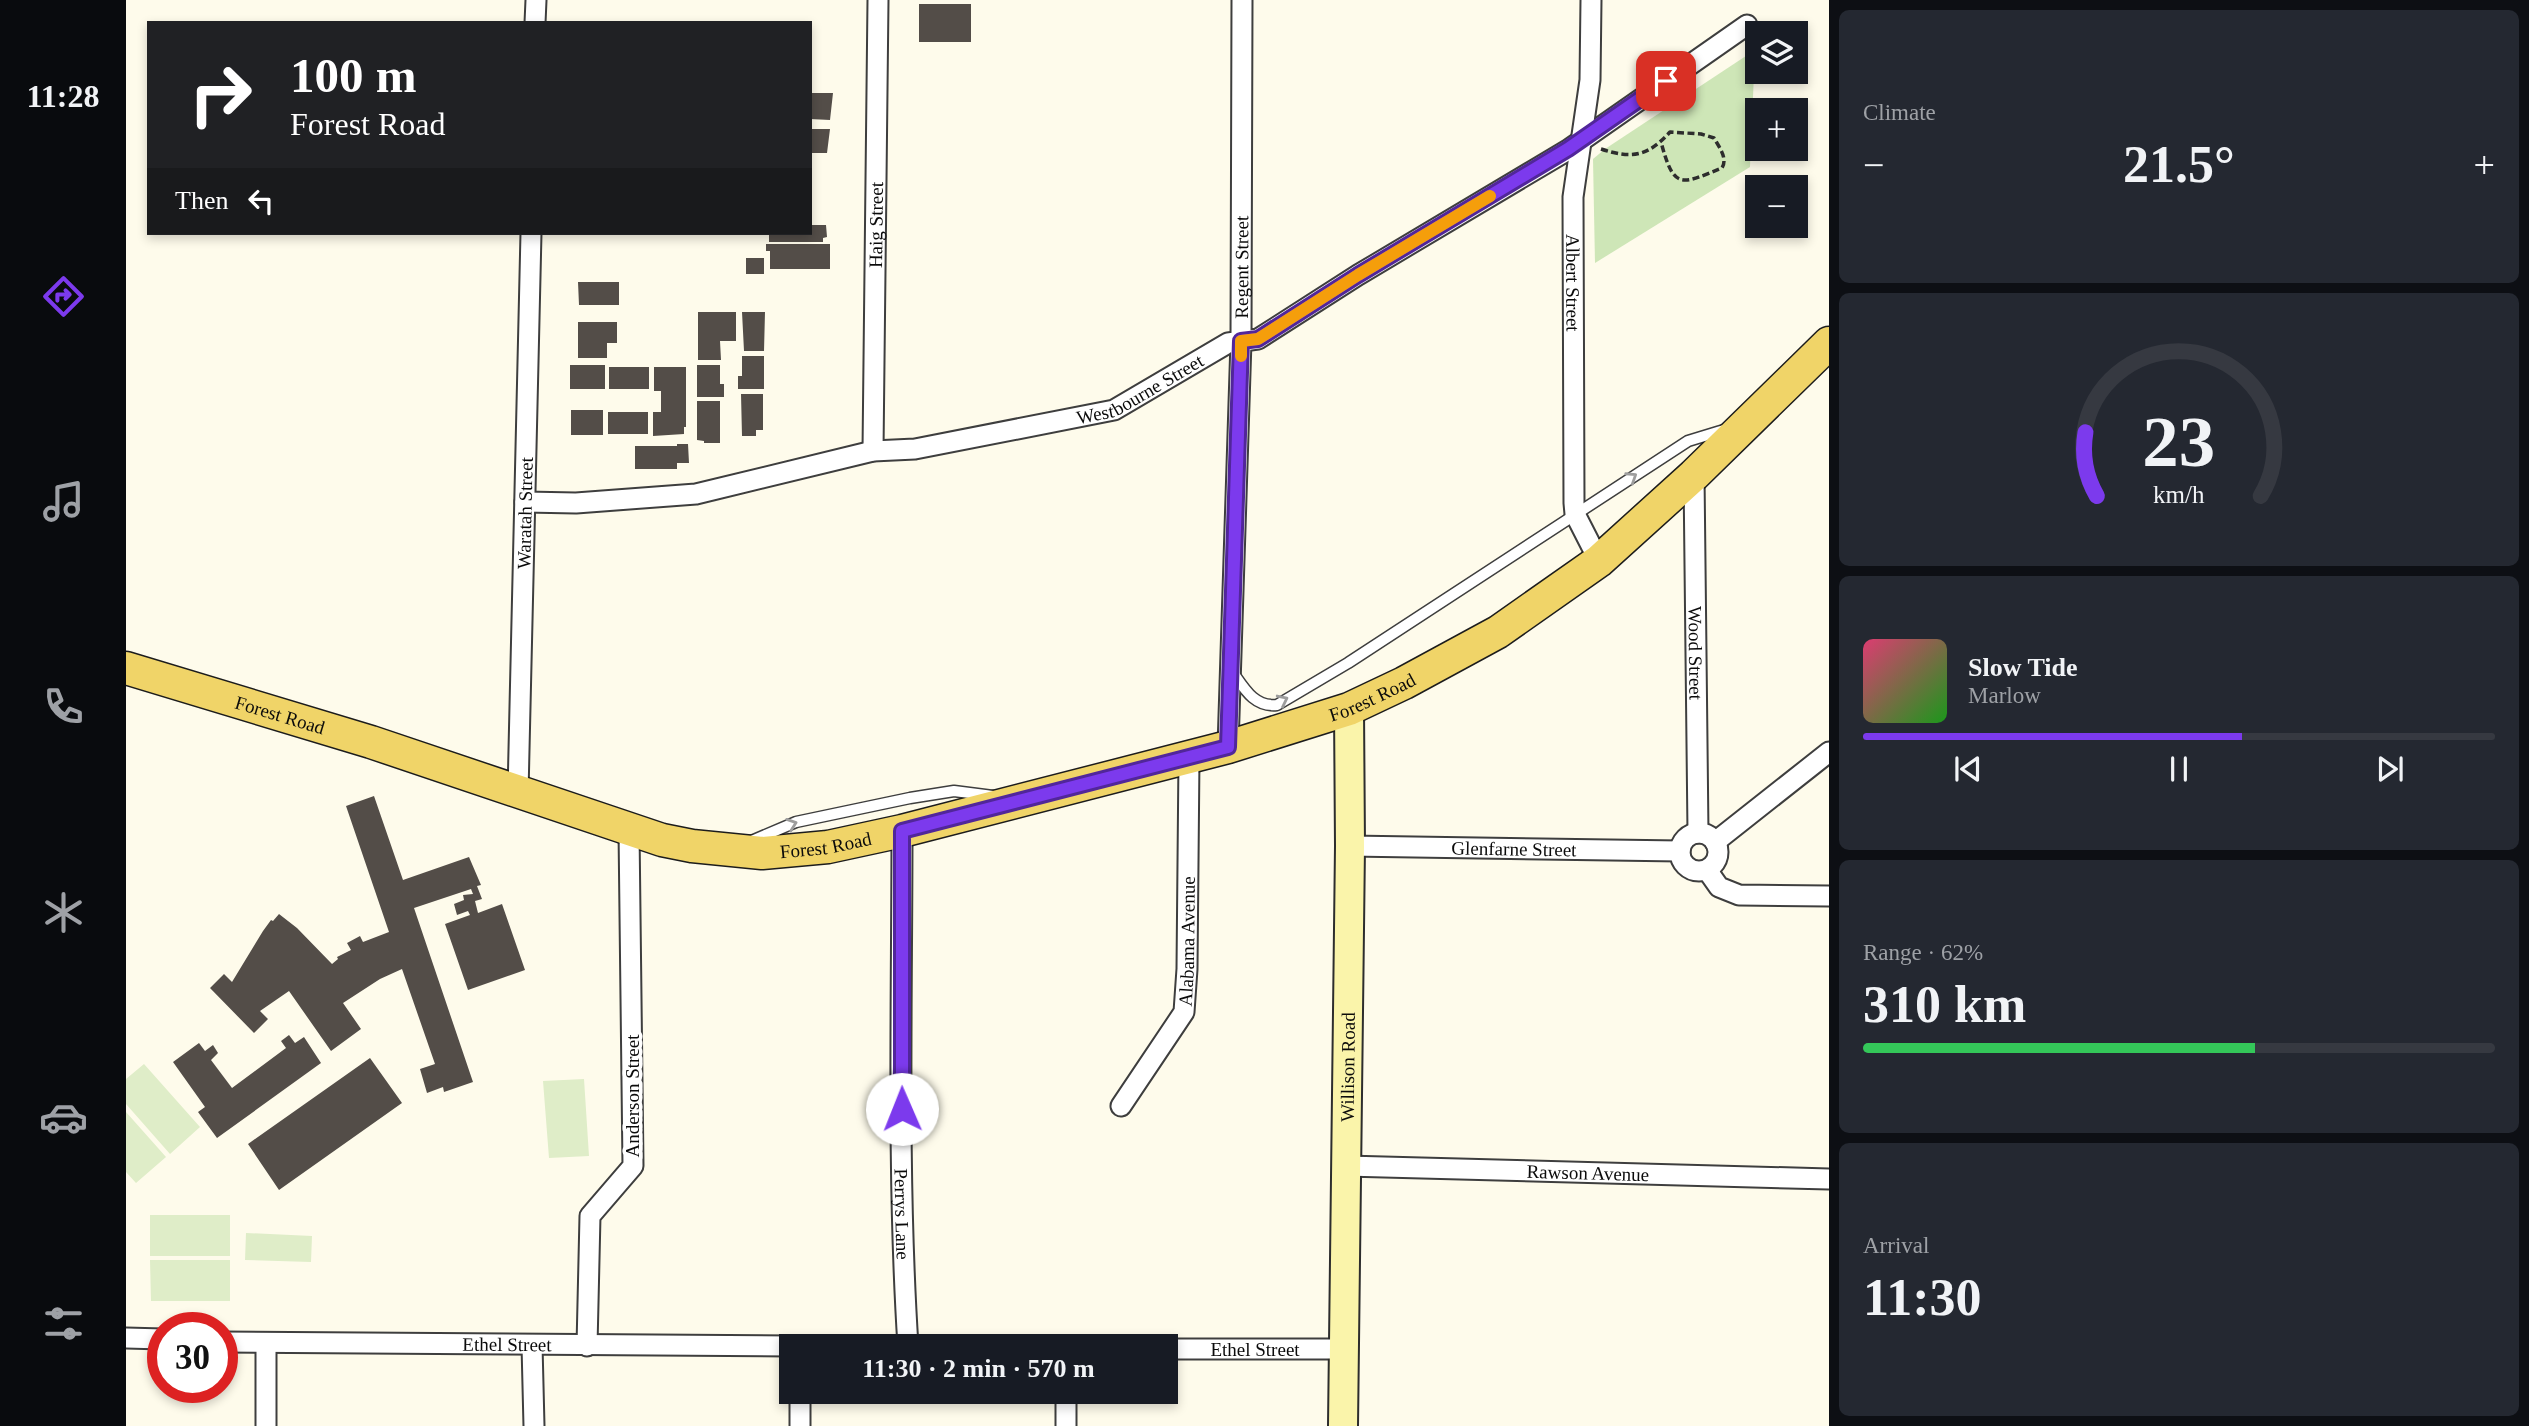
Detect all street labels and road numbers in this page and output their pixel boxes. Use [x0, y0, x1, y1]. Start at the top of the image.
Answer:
street label: Haig Street [865, 181, 887, 268]
street label: Regent Street [1231, 215, 1252, 319]
street label: Albert Street [1562, 234, 1583, 332]
street label: Westbourne Street [1075, 350, 1208, 428]
street label: Waratah Street [513, 456, 537, 569]
street label: Wood Street [1684, 606, 1707, 701]
street label: Forest Road [1326, 669, 1419, 726]
street label: Forest Road [233, 692, 328, 739]
street label: Forest Road [779, 828, 874, 862]
street label: Glenfarne Street [1451, 838, 1577, 860]
street label: Alabama Avenue [1174, 876, 1199, 1007]
street label: Willison Road [1337, 1012, 1359, 1122]
street label: Anderson Street [622, 1034, 643, 1157]
street label: Rawson Avenue [1526, 1161, 1649, 1185]
street label: Perrys Lane [890, 1168, 914, 1260]
street label: Ethel Street [462, 1334, 552, 1355]
street label: Ethel Street [1210, 1339, 1300, 1360]

